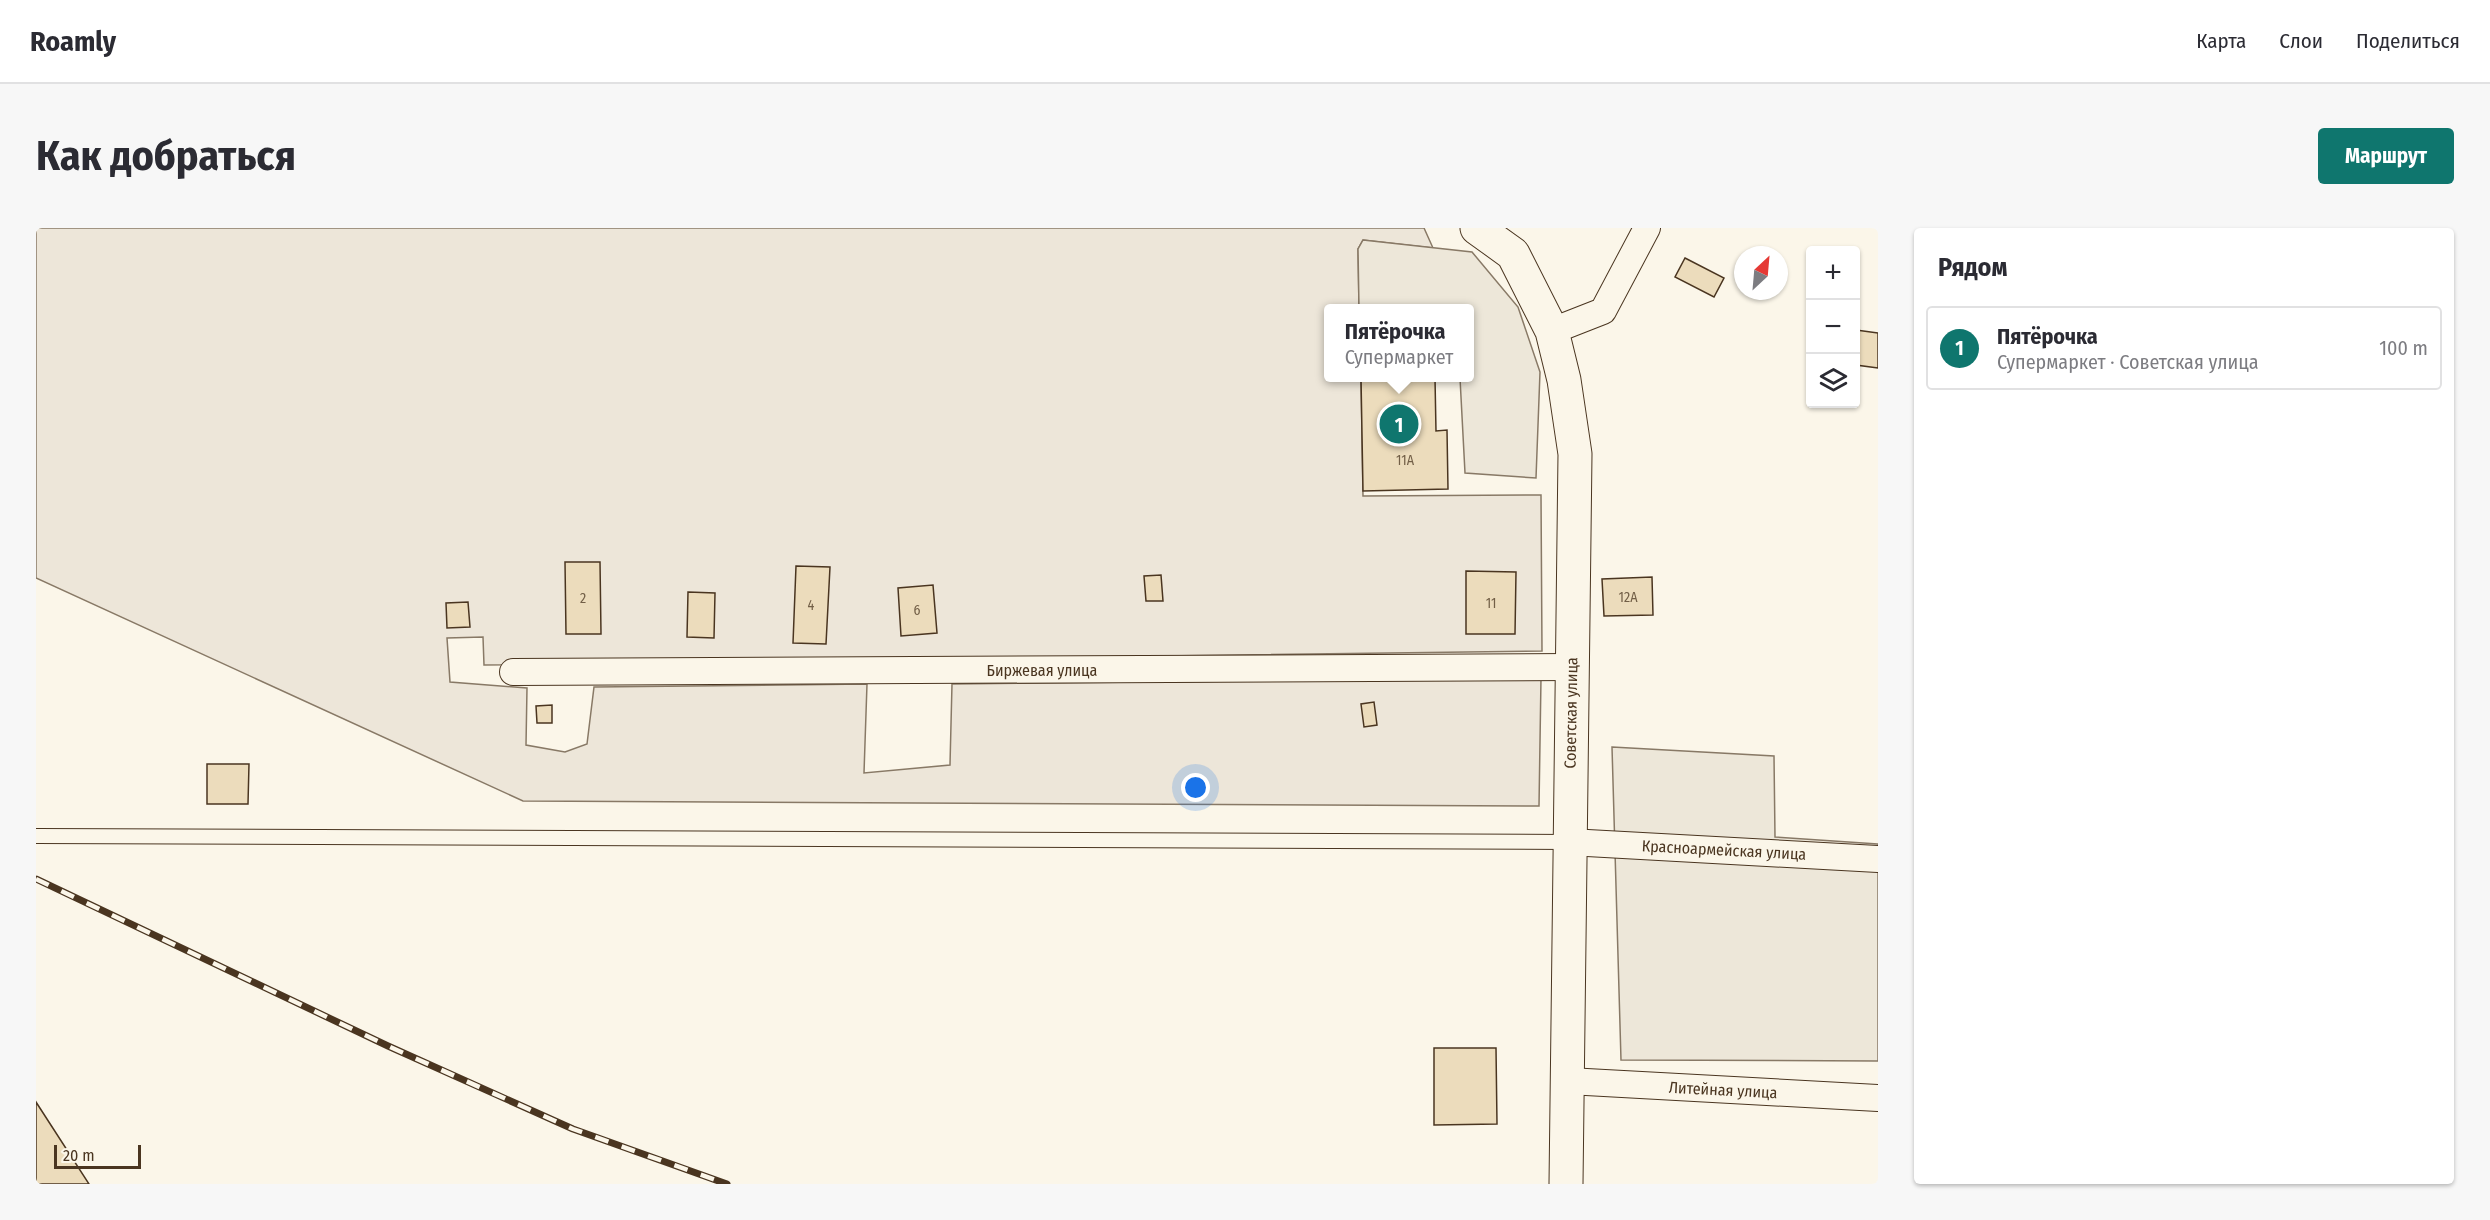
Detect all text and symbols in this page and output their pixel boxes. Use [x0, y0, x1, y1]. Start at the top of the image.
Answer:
text: Roamly [30, 25, 116, 58]
text: Карта [2196, 28, 2246, 54]
text: Слои [2279, 28, 2323, 54]
text: Поделиться [2356, 28, 2460, 54]
button: Маршрут [2318, 128, 2454, 184]
text: Как добраться [36, 131, 296, 181]
north arrow [1734, 246, 1788, 300]
map controls [1806, 246, 1860, 408]
button: + [1806, 246, 1860, 300]
text: Рядом [1938, 252, 2007, 283]
button: − [1806, 300, 1860, 354]
popup [1324, 304, 1474, 382]
text: Пятёрочка [1345, 318, 1445, 345]
text: Пятёрочка [1997, 323, 2098, 350]
text: 1 [1955, 336, 1964, 360]
text: 100 m [2379, 336, 2428, 360]
text: Супермаркет [1345, 345, 1453, 369]
text: Супермаркет · Советская улица [1997, 350, 2259, 374]
button: layers [1806, 354, 1860, 408]
pin: 1 [1380, 402, 1418, 446]
house number: 11А [1396, 452, 1415, 469]
house number: 12А [1619, 589, 1638, 606]
house number: 2 [580, 590, 586, 607]
house number: 11 [1486, 595, 1496, 612]
house number: 4 [808, 597, 815, 614]
house number: 6 [914, 602, 921, 619]
street label: Советская улица [1561, 657, 1581, 769]
street label: Биржевая улица [987, 661, 1098, 680]
your location [1181, 773, 1210, 802]
street label: Красноармейская улица [1641, 836, 1807, 864]
street label: Литейная улица [1668, 1078, 1778, 1102]
scale bar [54, 1142, 141, 1170]
text: 20 m [63, 1146, 94, 1165]

